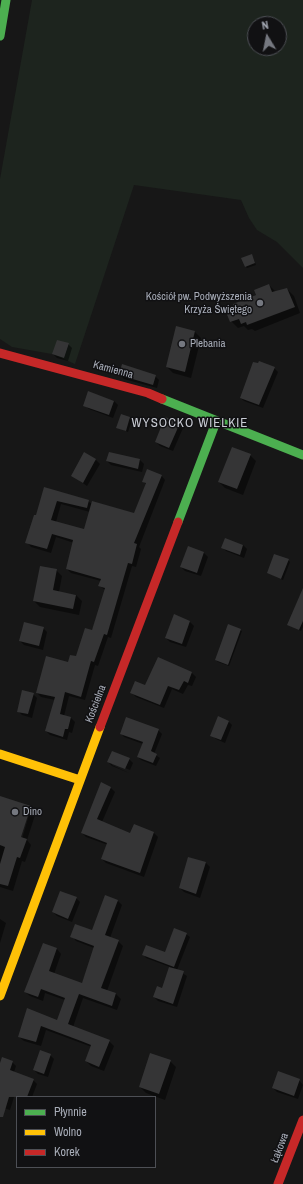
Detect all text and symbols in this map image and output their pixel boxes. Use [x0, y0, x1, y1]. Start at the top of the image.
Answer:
north arrow [247, 16, 287, 56]
text: N [261, 18, 270, 33]
place label: Kościół pw. Podwyższenia Krzyża Świętego [146, 290, 252, 316]
marker: Kościół pw. Podwyższenia Krzyża Świętego [255, 298, 265, 308]
place label: Plebania [190, 337, 226, 351]
marker: Plebania [177, 339, 187, 349]
street label: Kamienna [91, 358, 135, 382]
district label: WYSOCKO WIELKIE [132, 416, 248, 432]
street label: Kościelna [83, 683, 109, 725]
place label: Dino [23, 805, 42, 819]
marker: Dino [10, 807, 20, 817]
legend [16, 1096, 156, 1168]
text: Płynnie [54, 1104, 87, 1120]
text: Wolno [54, 1124, 82, 1140]
street label: Łąkowa [268, 1131, 292, 1165]
text: Korek [54, 1144, 80, 1160]

